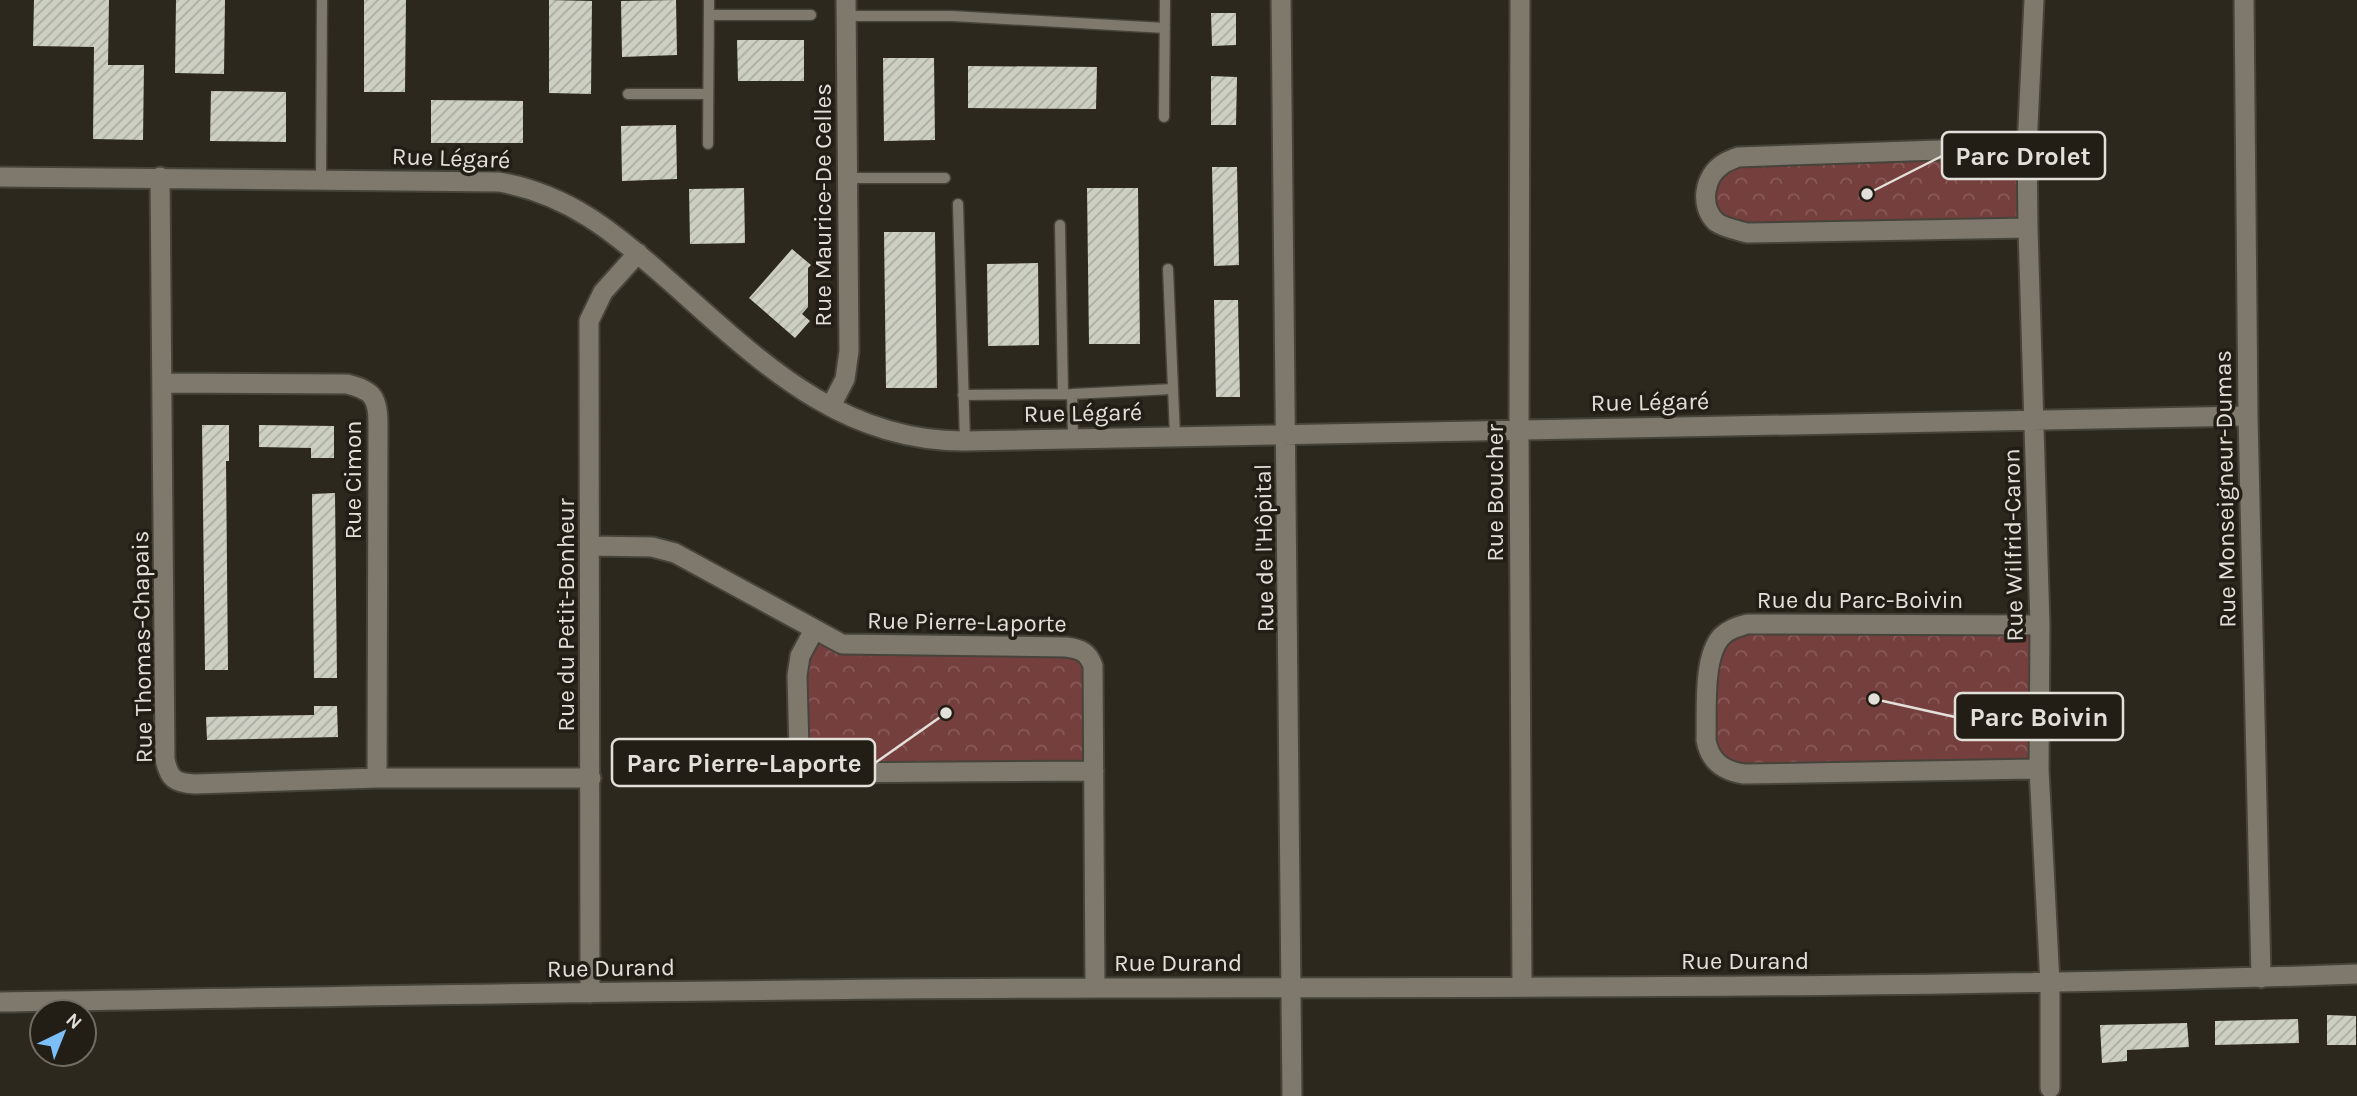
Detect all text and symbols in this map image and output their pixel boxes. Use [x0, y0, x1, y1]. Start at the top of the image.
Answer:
street label: Rue Maurice-De Celles [809, 83, 837, 327]
callout: Parc Drolet [1942, 132, 2105, 179]
text: Parc Drolet [1955, 141, 2091, 172]
street label: Rue Légaré [391, 142, 511, 174]
street label: Rue Monseigneur-Dumas [2209, 350, 2241, 628]
street label: Rue Légaré [1590, 387, 1710, 417]
street label: Rue Légaré [1023, 398, 1143, 428]
street label: Rue Cimon [339, 420, 367, 540]
street label: Rue Boucher [1481, 424, 1509, 562]
street label: Rue Wilfrid-Caron [1997, 448, 2029, 642]
street label: Rue de l'Hôpital [1249, 463, 1279, 633]
street label: Rue du Petit-Bonheur [552, 498, 580, 732]
street label: Rue Thomas-Chapais [126, 530, 158, 764]
street label: Rue du Parc-Boivin [1757, 586, 1963, 614]
street label: Rue Pierre-Laporte [867, 606, 1067, 638]
callout: Parc Boivin [1955, 693, 2123, 740]
text: Parc Boivin [1969, 702, 2109, 733]
callout: Parc Pierre-Laporte [612, 739, 875, 786]
text: Parc Pierre-Laporte [626, 748, 862, 779]
street label: Rue Durand [1681, 947, 1809, 975]
street label: Rue Durand [1114, 949, 1242, 977]
street label: Rue Durand [547, 953, 675, 983]
north arrow [28, 998, 98, 1068]
text: N [61, 1009, 86, 1034]

